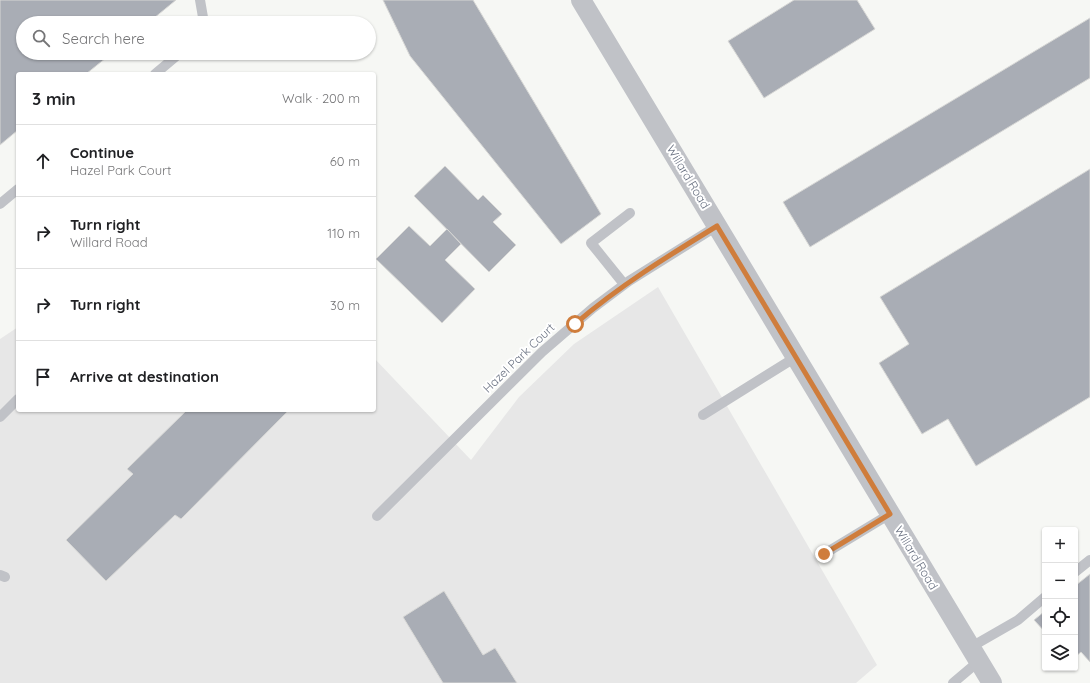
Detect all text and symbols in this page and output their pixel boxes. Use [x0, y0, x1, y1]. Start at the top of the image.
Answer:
search box [16, 16, 376, 60]
icon: search [30, 27, 52, 49]
text: Search here [62, 29, 145, 48]
text: 3 min [32, 88, 76, 109]
text: Walk · 200 m [282, 90, 360, 106]
street label: Willard Road [664, 142, 713, 211]
text: Continue [70, 143, 134, 162]
icon: ahead [32, 150, 54, 172]
text: 60 m [330, 153, 360, 169]
text: Hazel Park Court [70, 162, 171, 178]
text: Turn right [70, 215, 141, 234]
icon: right [32, 222, 54, 244]
text: 110 m [327, 225, 360, 241]
text: Willard Road [70, 234, 148, 250]
icon: right [32, 294, 54, 316]
text: Turn right [70, 295, 141, 314]
text: 30 m [330, 297, 360, 313]
route start [566, 315, 584, 333]
street label: Hazel Park Court [480, 320, 558, 396]
icon: arrive [32, 366, 54, 388]
text: Arrive at destination [70, 367, 219, 386]
street label: Willard Road [892, 523, 941, 592]
map controls [1042, 527, 1078, 671]
button: + [1042, 527, 1078, 563]
route end [815, 545, 833, 563]
button: − [1042, 563, 1078, 599]
button: locate [1042, 599, 1078, 635]
button: layers [1042, 635, 1078, 671]

